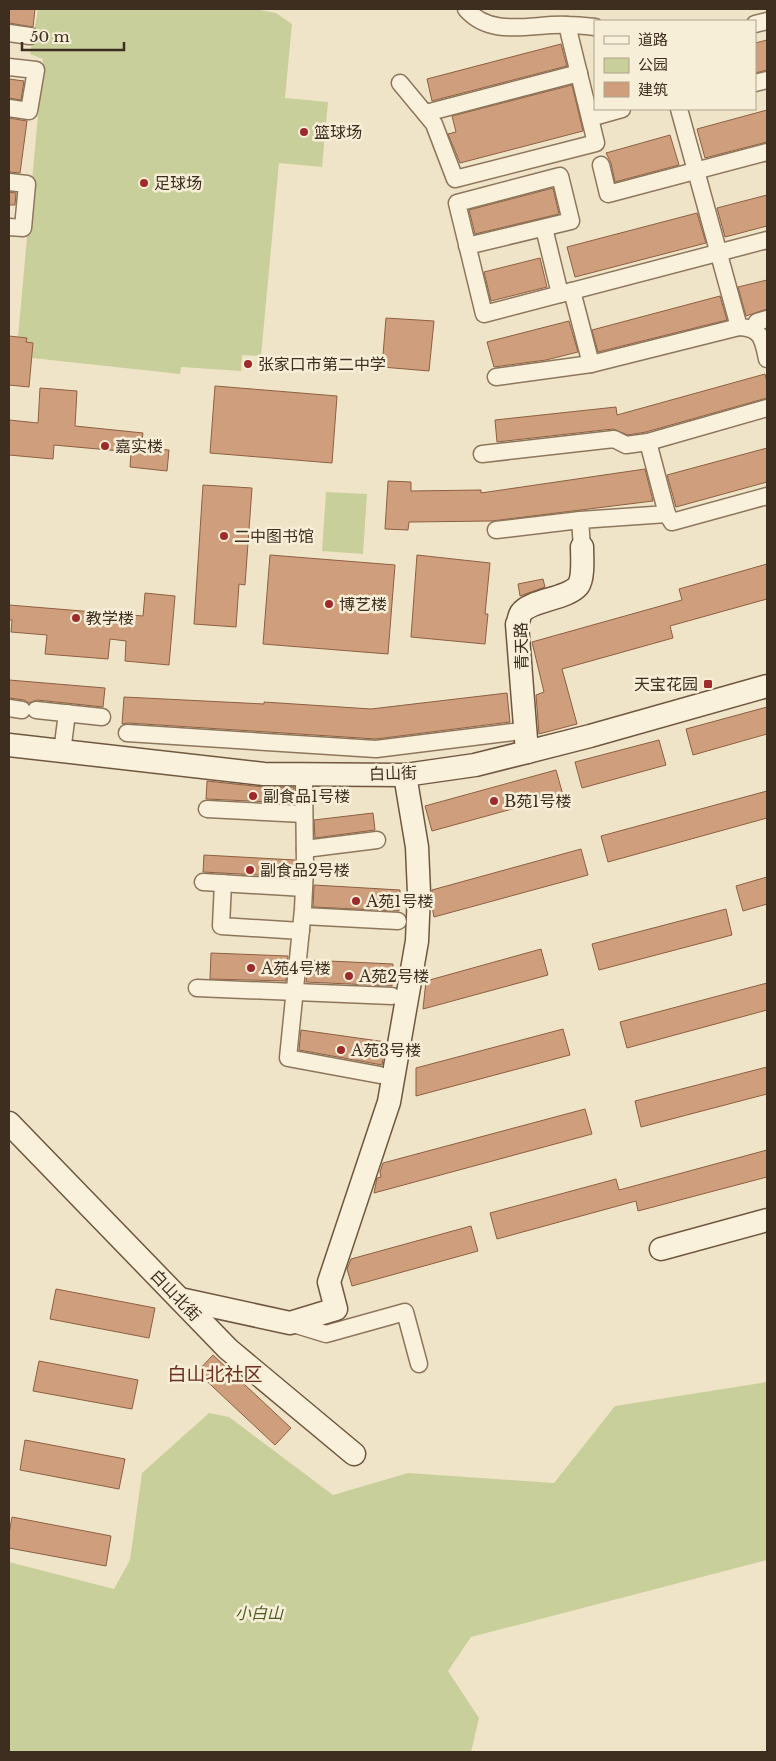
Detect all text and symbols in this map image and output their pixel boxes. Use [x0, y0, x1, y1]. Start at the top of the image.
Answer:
scale bar [22, 20, 125, 52]
legend [594, 20, 756, 110]
text: 50 m [30, 27, 70, 46]
text: 道路 [638, 30, 668, 49]
text: 公园 [638, 55, 668, 74]
text: 建筑 [638, 80, 668, 99]
place label: 篮球场 [314, 122, 362, 142]
marker: 篮球场 [298, 126, 310, 138]
place label: 足球场 [154, 173, 202, 193]
marker: 足球场 [138, 177, 150, 189]
place label: 张家口市第二中学 [258, 354, 386, 374]
marker: 张家口市第二中学 [242, 358, 254, 370]
place label: 嘉实楼 [115, 436, 163, 456]
marker: 嘉实楼 [99, 440, 111, 452]
place label: 二中图书馆 [234, 526, 314, 546]
marker: 二中图书馆 [218, 530, 230, 542]
place label: 博艺楼 [339, 594, 387, 614]
marker: 博艺楼 [323, 598, 335, 610]
place label: 教学楼 [86, 608, 134, 628]
marker: 教学楼 [70, 612, 82, 624]
street label: 青天路 [511, 622, 531, 670]
place label: 天宝花园 [634, 674, 698, 694]
marker: 天宝花园 [702, 678, 714, 690]
street label: 白山街 [369, 762, 417, 784]
place label: 副食品1号楼 [263, 786, 350, 806]
marker: 副食品1号楼 [247, 790, 259, 802]
place label: B苑1号楼 [504, 791, 571, 811]
marker: B苑1号楼 [488, 795, 500, 807]
place label: 副食品2号楼 [260, 860, 350, 880]
marker: 副食品2号楼 [244, 864, 256, 876]
place label: A苑1号楼 [365, 891, 434, 911]
marker: A苑1号楼 [350, 895, 362, 907]
place label: A苑4号楼 [260, 958, 331, 978]
marker: A苑4号楼 [245, 962, 257, 974]
place label: A苑2号楼 [358, 966, 429, 986]
marker: A苑2号楼 [343, 970, 355, 982]
place label: A苑3号楼 [350, 1040, 421, 1060]
marker: A苑3号楼 [335, 1044, 347, 1056]
street label: 白山北街 [147, 1265, 205, 1325]
district label: 白山北社区 [167, 1363, 263, 1386]
park label: 小白山 [235, 1603, 284, 1623]

